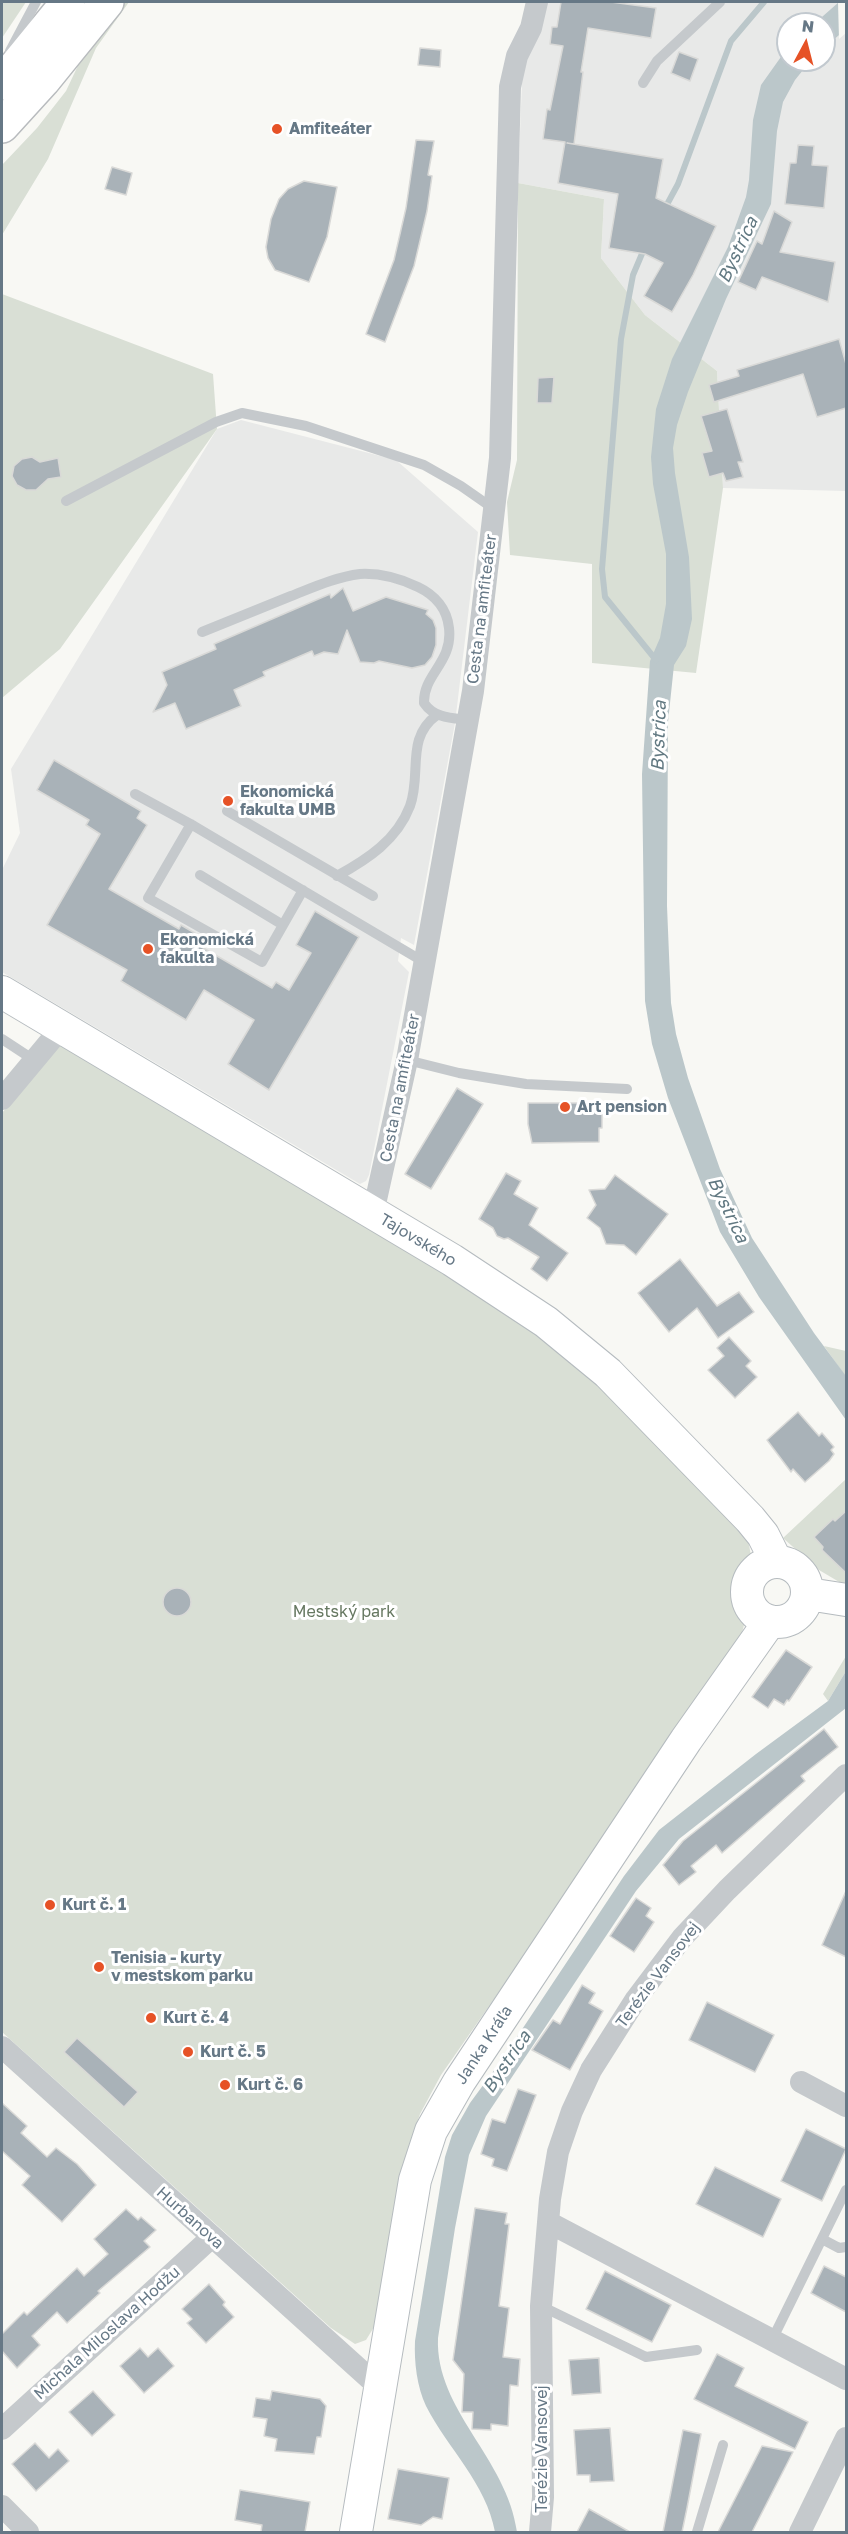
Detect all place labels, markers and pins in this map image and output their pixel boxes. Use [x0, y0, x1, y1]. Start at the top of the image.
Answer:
place label: Amfiteáter [289, 119, 372, 139]
marker: Amfiteáter [270, 122, 284, 136]
place label: Ekonomická fakulta UMB [240, 782, 336, 820]
marker: Ekonomická fakulta UMB [221, 794, 235, 808]
place label: Ekonomická fakulta [160, 930, 254, 968]
marker: Ekonomická fakulta [141, 942, 155, 956]
place label: Art pension [577, 1097, 667, 1117]
marker: Art pension [558, 1100, 572, 1114]
place label: Kurt č. 1 [62, 1895, 126, 1915]
marker: Kurt č. 1 [43, 1898, 57, 1912]
place label: Tenisia - kurty v mestskom parku [111, 1948, 253, 1986]
marker: Tenisia - kurty v mestskom parku [92, 1960, 106, 1974]
place label: Kurt č. 4 [163, 2008, 229, 2028]
marker: Kurt č. 4 [144, 2011, 158, 2025]
place label: Kurt č. 5 [200, 2042, 266, 2062]
marker: Kurt č. 5 [181, 2045, 195, 2059]
place label: Kurt č. 6 [237, 2075, 303, 2095]
marker: Kurt č. 6 [218, 2078, 232, 2092]

